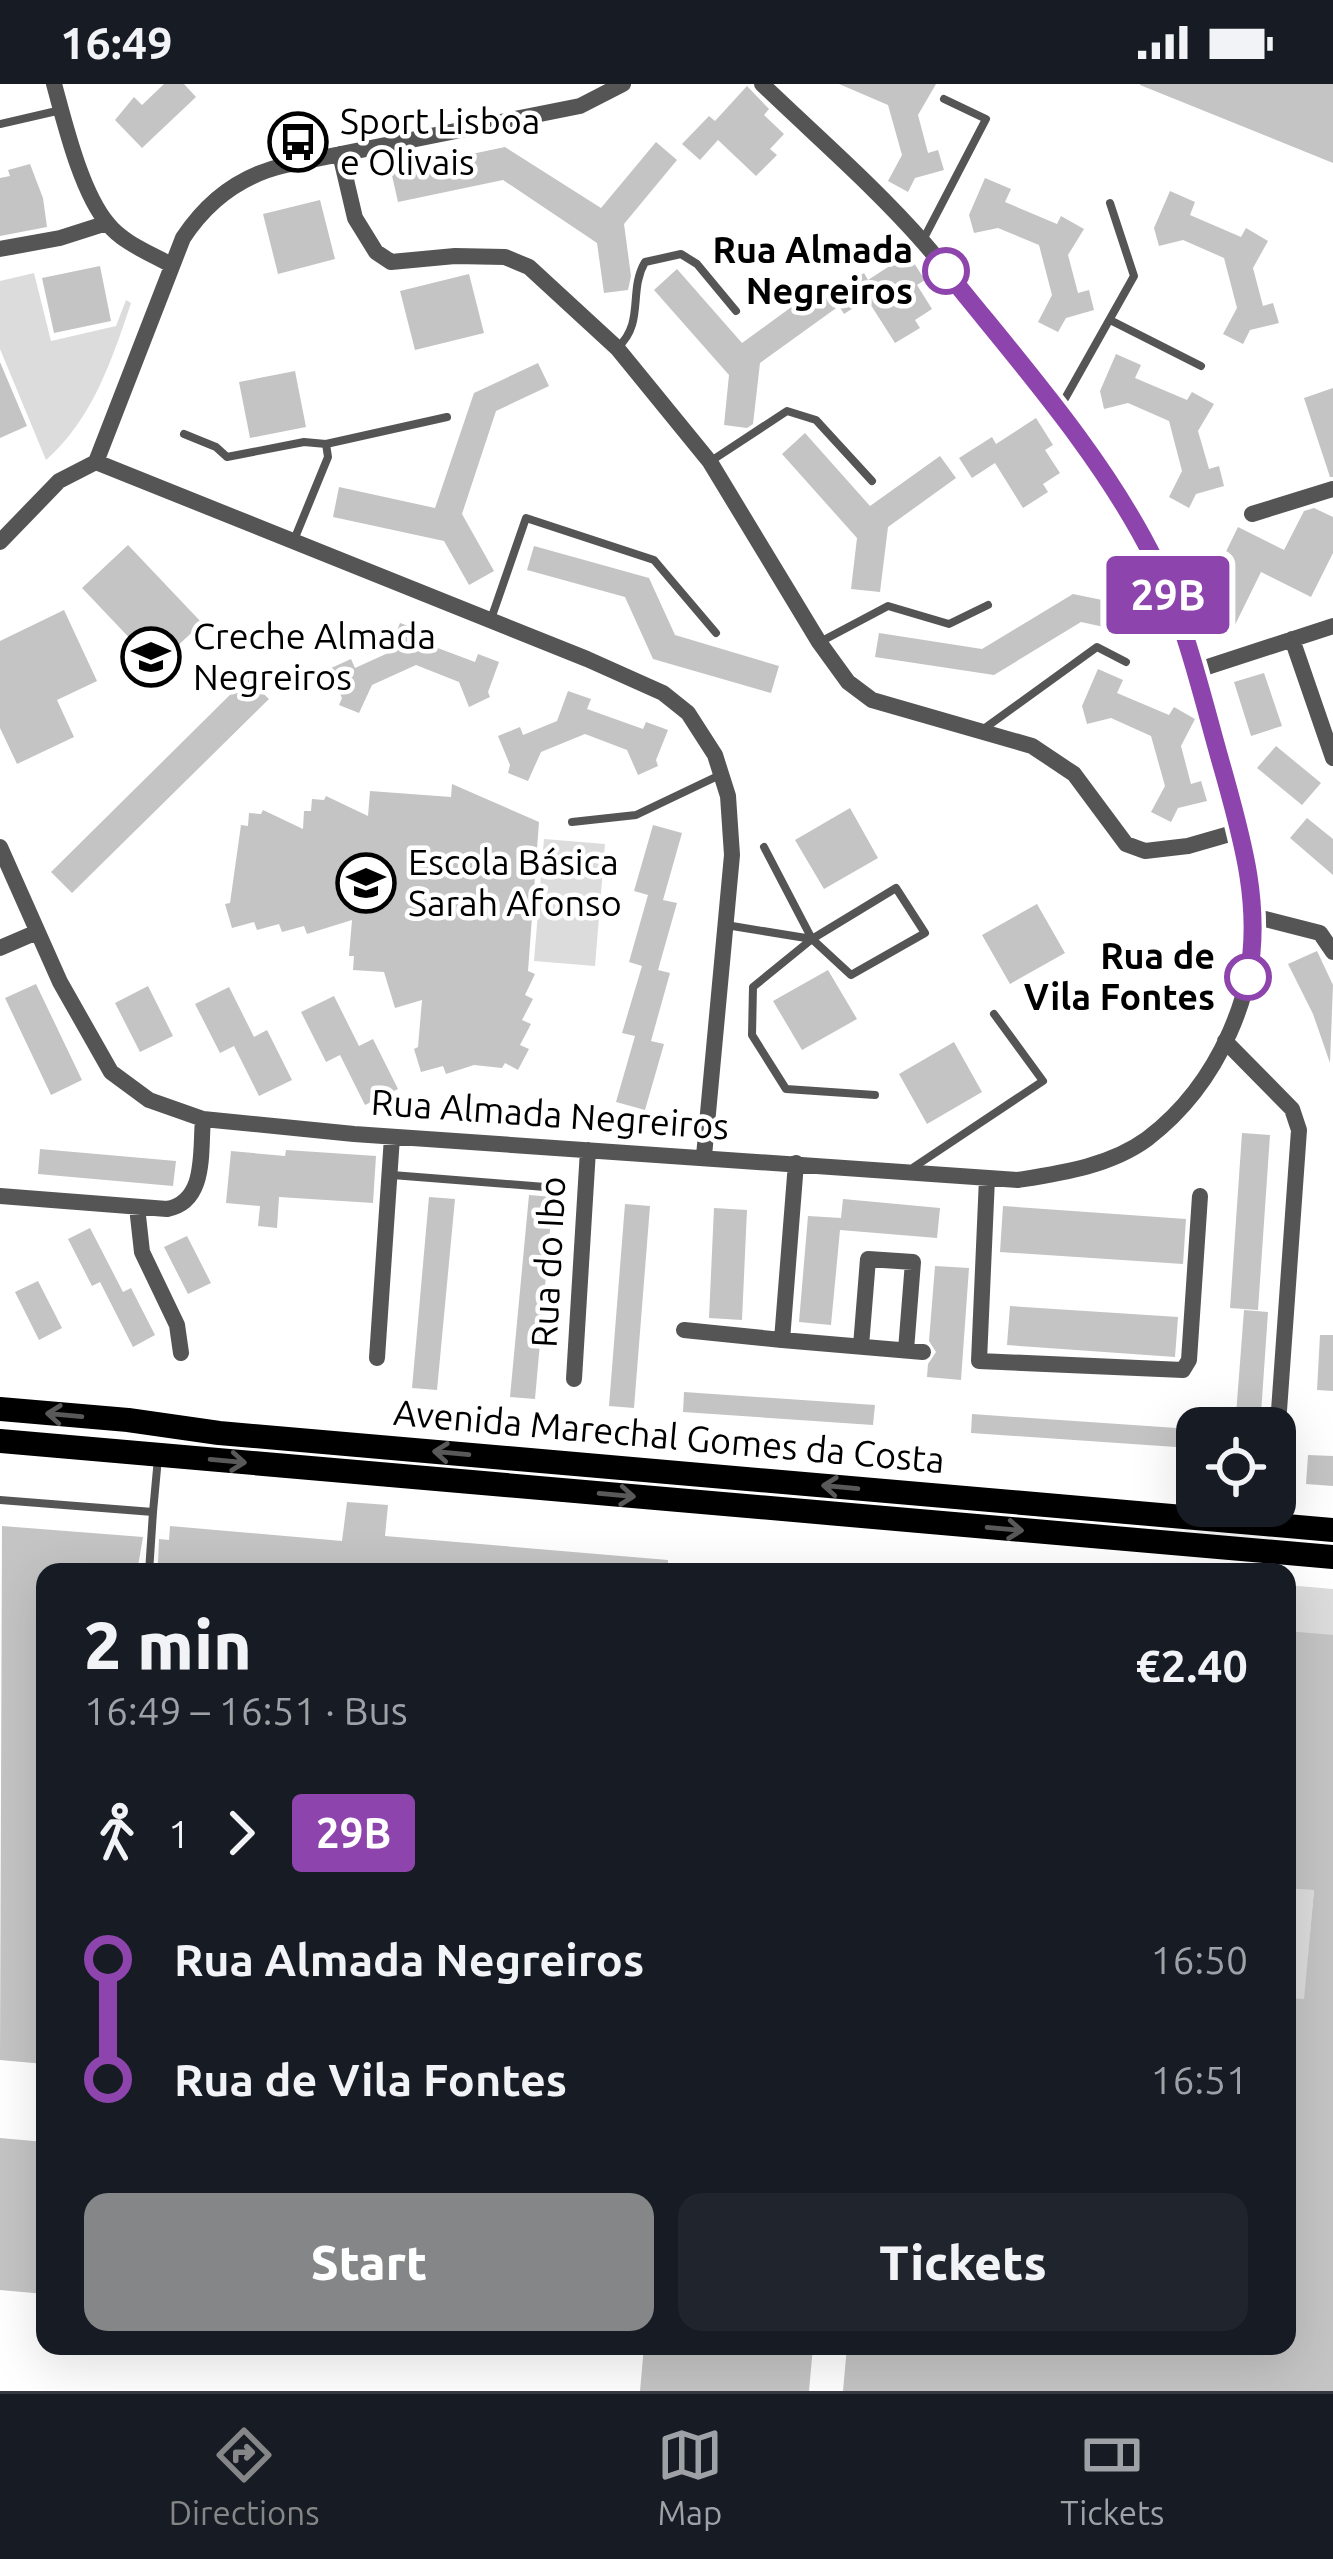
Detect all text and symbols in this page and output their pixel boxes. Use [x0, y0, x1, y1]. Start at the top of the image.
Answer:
text: 16:49 [60, 17, 173, 68]
place label: Sport Lisboa e Olivais [340, 100, 540, 182]
bus stop icon: Sport Lisboa e Olivais [267, 111, 329, 173]
place label: Rua Almada Negreiros [713, 229, 913, 311]
marker: Rua Almada Negreiros [924, 249, 968, 293]
line badge: 29B [1099, 556, 1237, 634]
text: 29B [1130, 571, 1206, 618]
place label: Creche Almada Negreiros [193, 615, 436, 697]
school or university icon: Creche Almada Negreiros [120, 626, 182, 688]
place label: Escola Básica Sarah Afonso [408, 841, 622, 923]
school or university icon: Escola Básica Sarah Afonso [335, 852, 397, 914]
place label: Rua de Vila Fontes [1024, 935, 1215, 1017]
marker: Rua de Vila Fontes [1226, 955, 1270, 999]
street label: Rua Almada Negreiros [370, 1081, 730, 1146]
street label: Rua do Ibo [523, 1175, 572, 1349]
street label: Avenida Marechal Gomes da Costa [392, 1391, 946, 1480]
one-way arrow [45, 1403, 84, 1426]
map controls [1176, 1407, 1296, 1527]
button: locate [1176, 1407, 1296, 1527]
one-way arrow [432, 1442, 471, 1465]
one-way arrow [208, 1450, 247, 1473]
one-way arrow [821, 1475, 860, 1498]
one-way arrow [597, 1484, 636, 1507]
one-way arrow [985, 1518, 1024, 1541]
text: 2 min [84, 1607, 252, 1681]
text: €2.40 [1135, 1640, 1248, 1691]
text: 16:49 – 16:51 · Bus [84, 1689, 408, 1732]
icon: walk [84, 1800, 150, 1866]
icon: forward [208, 1800, 274, 1866]
text: 29B [316, 1809, 391, 1856]
text: 1 [168, 1812, 190, 1855]
text: Rua Almada Negreiros [174, 1934, 644, 1985]
text: 16:50 [1150, 1938, 1248, 1981]
text: Rua de Vila Fontes [174, 2054, 567, 2105]
text: 16:51 [1150, 2058, 1248, 2101]
button: Start [84, 2193, 654, 2331]
button: Tickets [678, 2193, 1248, 2331]
tab: Directions [169, 2422, 320, 2531]
tab: Map [657, 2422, 723, 2531]
tab: Tickets [1060, 2422, 1164, 2531]

